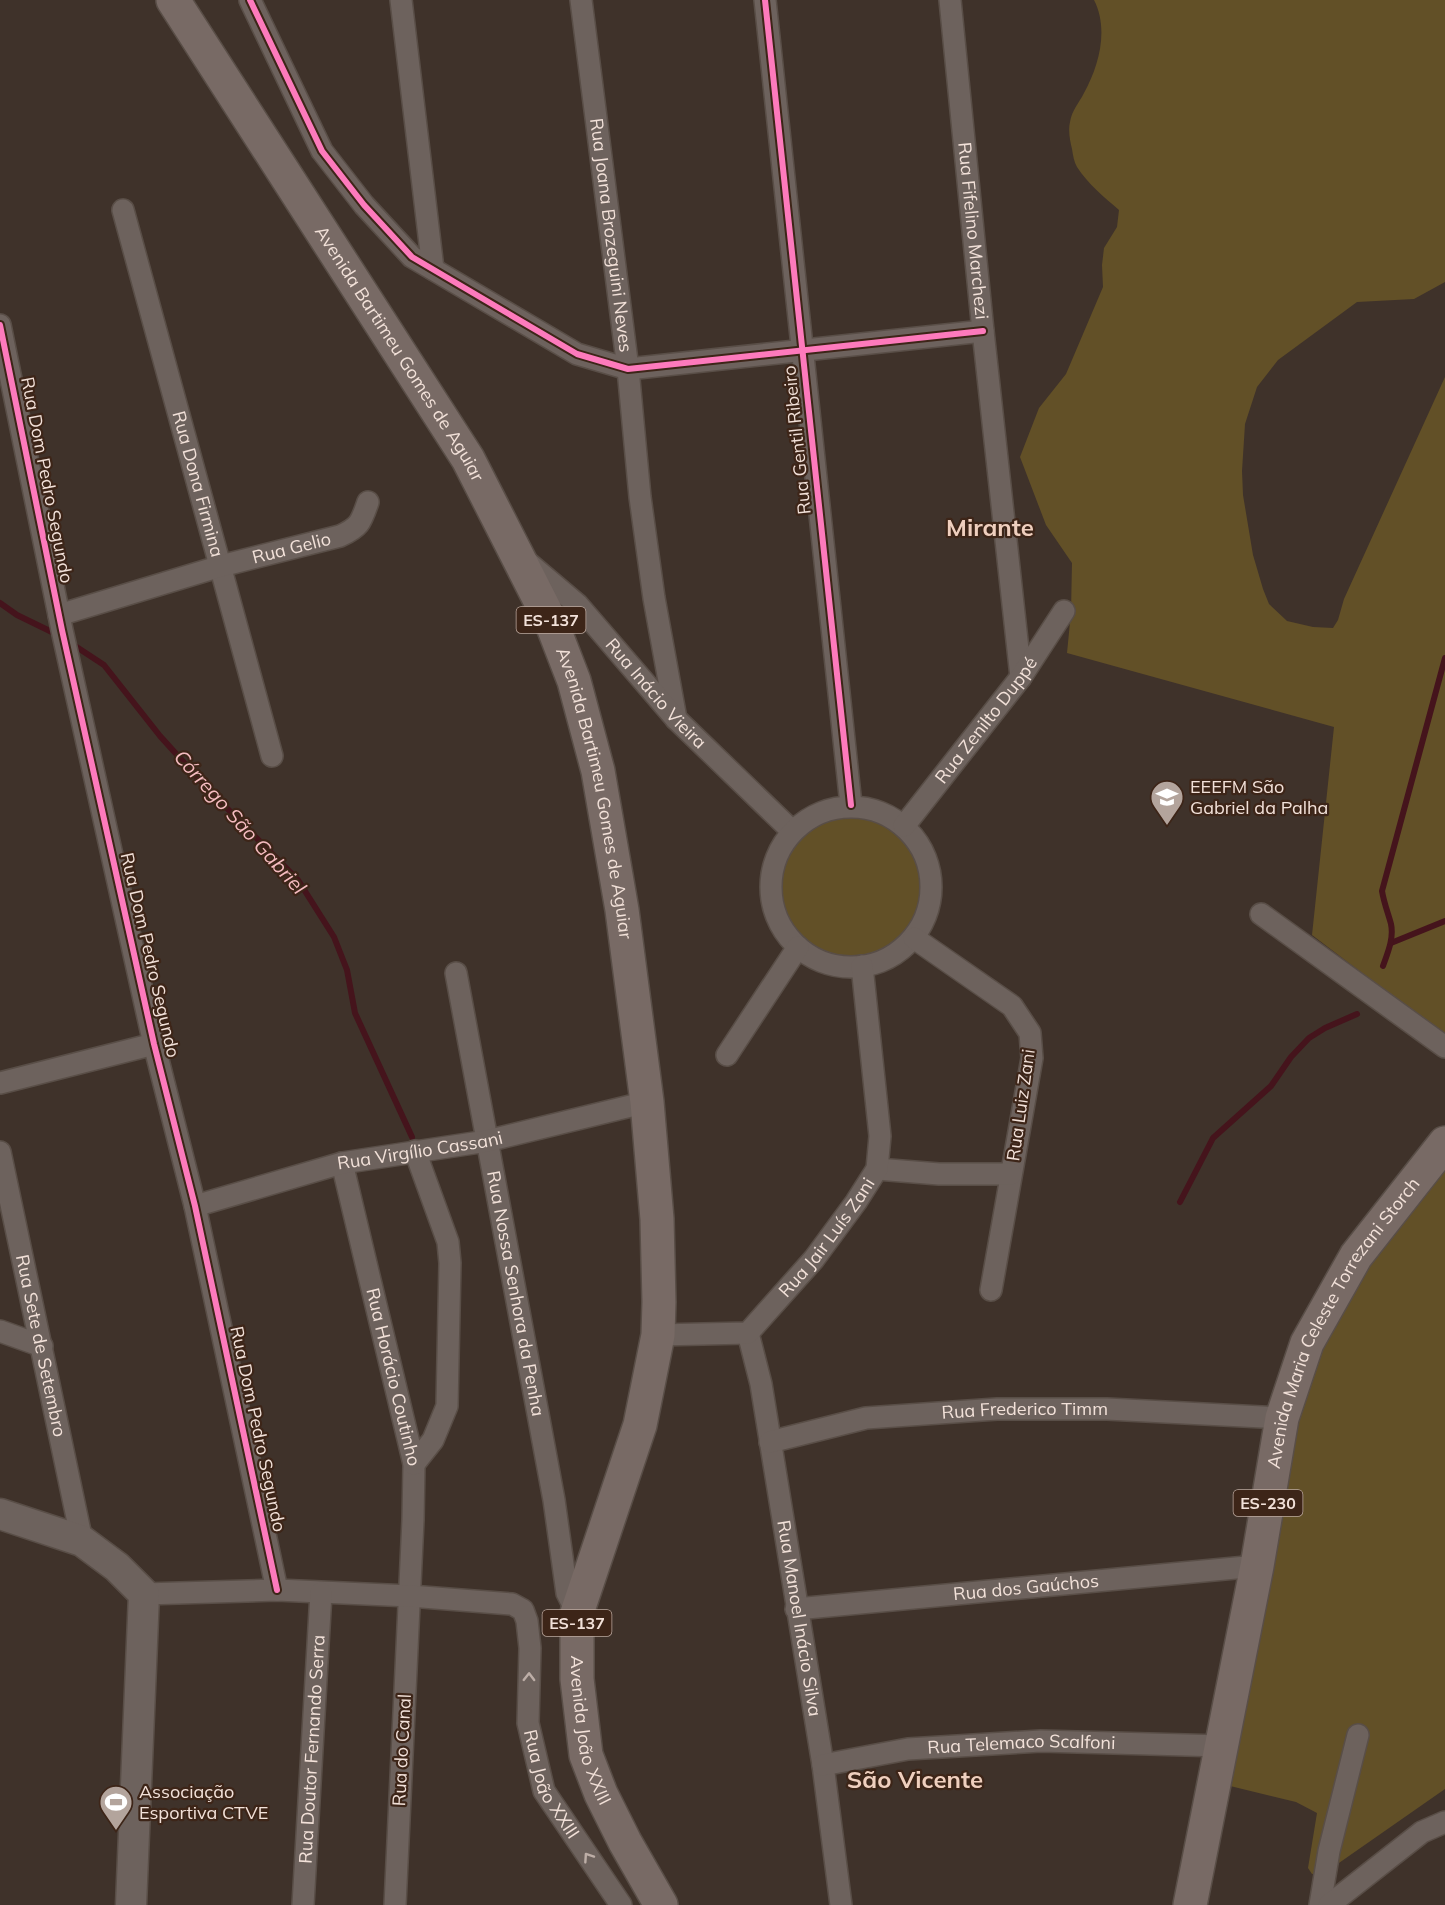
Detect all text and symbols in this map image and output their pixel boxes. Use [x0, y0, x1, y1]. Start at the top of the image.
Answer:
street label: Rua Joana Brozeguini Neves [585, 117, 638, 353]
street label: Rua Fifelino Marchezi [953, 141, 994, 321]
street label: Avenida Bartimeu Gomes de Aguiar [310, 221, 490, 486]
street label: Rua Gentil Ribeiro [777, 364, 816, 516]
street label: Rua Dom Pedro Segundo [16, 375, 79, 585]
street label: Rua Dona Firmina [167, 408, 229, 560]
district label: Mirante [946, 512, 1034, 542]
street label: Rua Gelio [250, 527, 333, 569]
road number: ES-137 [516, 607, 586, 633]
street label: Rua Inácio Vieira [601, 633, 712, 753]
street label: Avenida Bartimeu Gomes de Aguiar [551, 644, 638, 941]
street label: Rua Zenilto Duppé [930, 652, 1042, 788]
water label: Córrego São Gabriel [169, 744, 312, 899]
place label: EEEFM São Gabriel da Palha [1190, 775, 1328, 819]
school or university icon: EEEFM São Gabriel da Palha [1149, 779, 1185, 826]
street label: Rua Dom Pedro Segundo [116, 850, 185, 1060]
street label: Rua Luiz Zani [1001, 1047, 1040, 1162]
street label: Rua Virgílio Cassani [336, 1126, 505, 1175]
street label: Rua Nossa Senhora da Penha [482, 1169, 550, 1418]
street label: Rua Jair Luís Zani [773, 1173, 879, 1302]
street label: Avenida Maria Celeste Torrezani Storch [1262, 1173, 1425, 1470]
street label: Rua Sete de Setembro [11, 1252, 72, 1439]
street label: Rua Horácio Coutinho [361, 1285, 426, 1468]
street label: Rua Dom Pedro Segundo [225, 1324, 292, 1534]
street label: Rua Frederico Timm [941, 1397, 1108, 1424]
road number: ES-230 [1234, 1490, 1302, 1516]
street label: Rua Manoel Inácio Silva [772, 1518, 827, 1718]
street label: Rua dos Gaúchos [952, 1569, 1100, 1605]
road number: ES-137 [542, 1610, 612, 1636]
street label: Rua Doutor Fernando Serra [293, 1634, 330, 1864]
street label: Avenida João XXIII [566, 1655, 617, 1809]
one-way arrow [523, 1672, 535, 1681]
street label: Rua do Canal [387, 1693, 416, 1807]
street label: Rua João XXIII [519, 1727, 585, 1843]
street label: Rua Telemaco Scalfoni [927, 1729, 1116, 1759]
district label: São Vicente [847, 1764, 983, 1794]
place label: Associação Esportiva CTVE [139, 1780, 268, 1824]
sports icon: Associação Esportiva CTVE [98, 1784, 134, 1831]
one-way arrow [584, 1852, 595, 1863]

